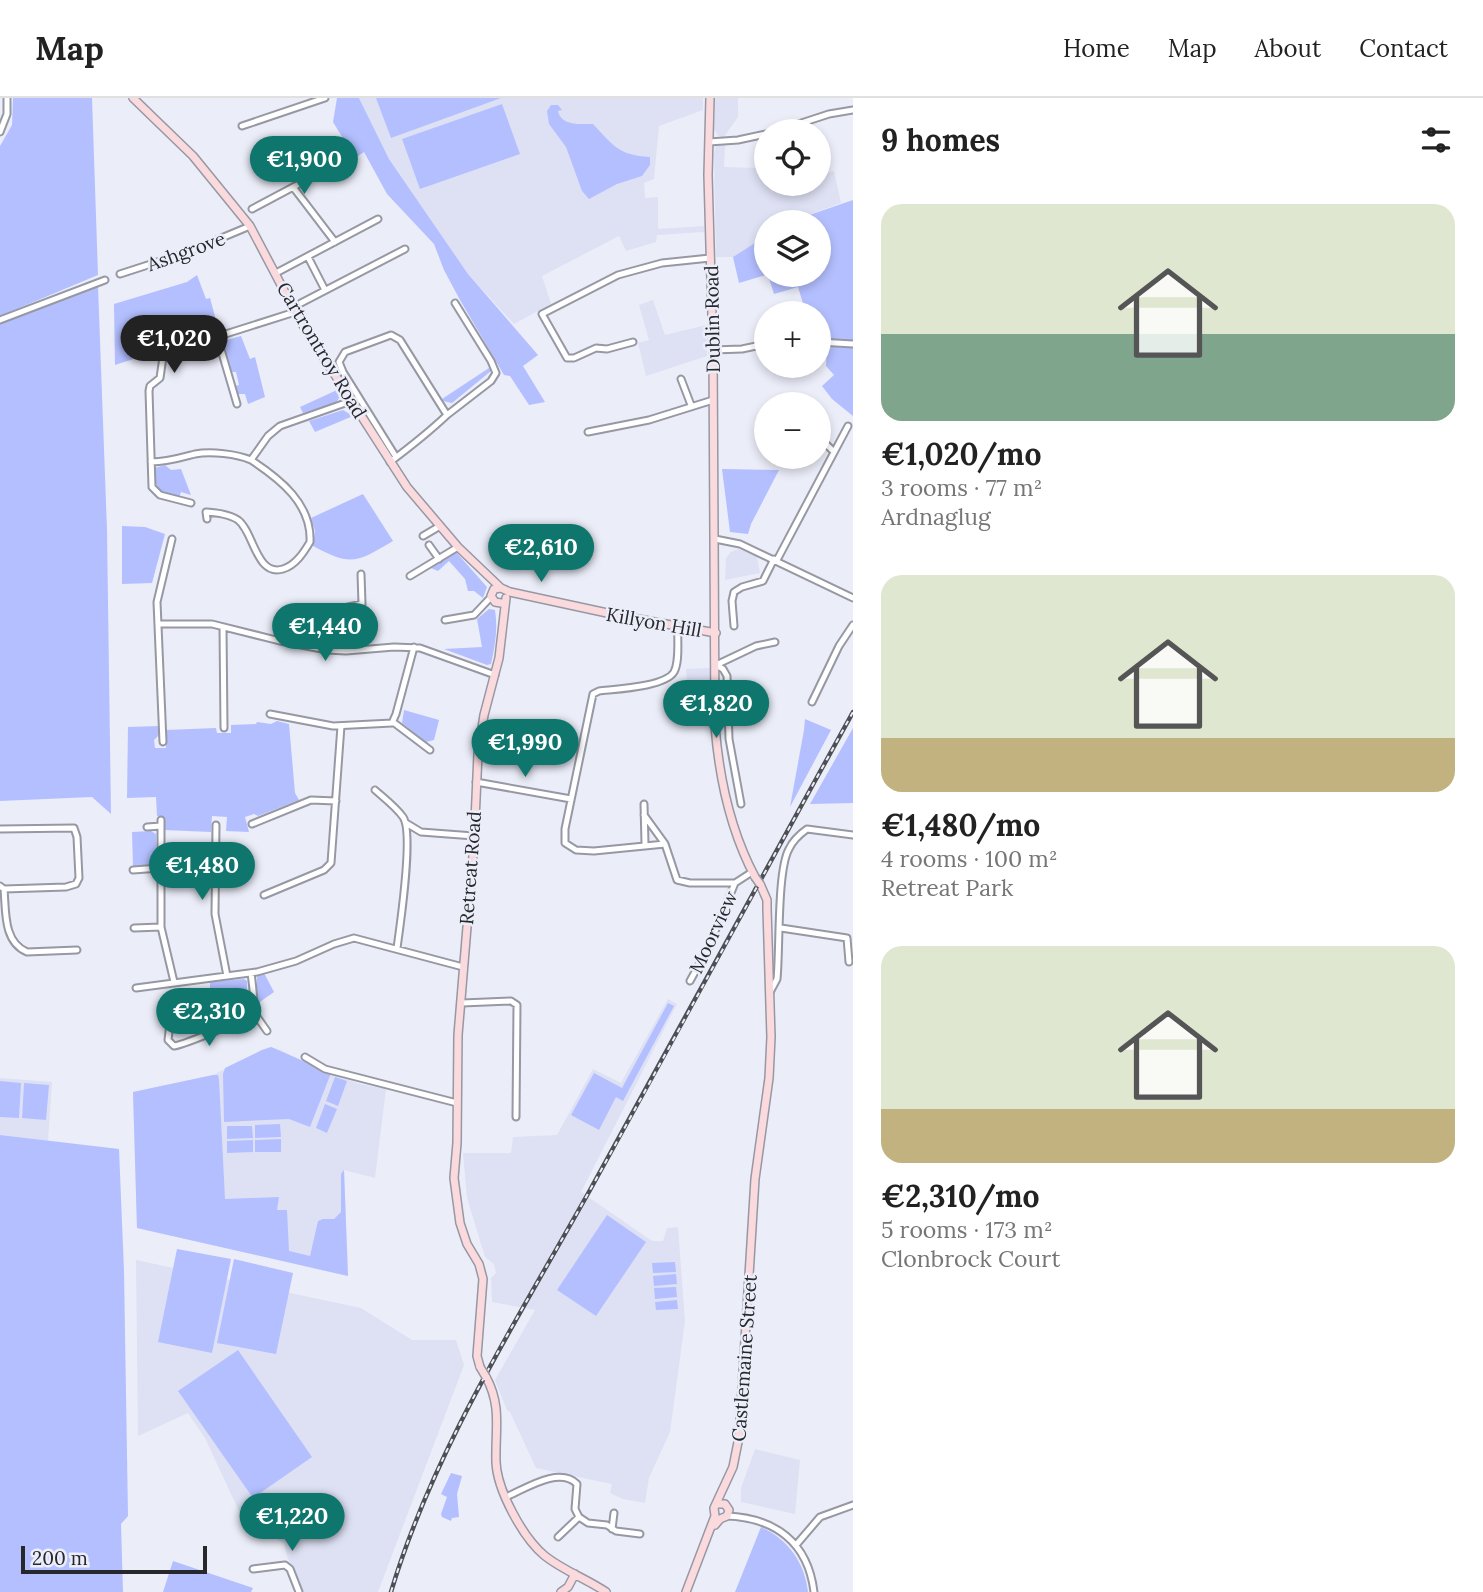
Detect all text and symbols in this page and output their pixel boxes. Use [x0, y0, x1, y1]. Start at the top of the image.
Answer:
text: Map [35, 27, 104, 69]
text: Home [1063, 33, 1130, 64]
text: Map [1168, 33, 1217, 64]
text: About [1255, 33, 1321, 64]
text: Contact [1359, 33, 1448, 64]
map controls [754, 119, 831, 469]
button: locate [754, 119, 831, 196]
text: 9 homes [881, 121, 1000, 159]
icon: filters [1417, 121, 1455, 159]
pin: €1,900 [247, 136, 361, 196]
text: €1,900 [266, 144, 342, 173]
button: layers [754, 210, 831, 287]
street label: Ashgrove [143, 226, 228, 277]
icon: home [1105, 250, 1231, 376]
street label: Dublin Road [699, 265, 725, 373]
street label: Cartrontroy Road [272, 277, 372, 423]
button: + [754, 301, 831, 378]
pin: €1,020 [117, 316, 231, 375]
text: €1,020 [137, 323, 211, 352]
button: − [754, 392, 831, 469]
text: €1,020/mo [881, 435, 1041, 473]
text: 3 rooms · 77 m² [881, 473, 1042, 502]
text: Ardnaglug [881, 502, 991, 531]
pin: €2,610 [484, 524, 598, 584]
text: €2,610 [504, 532, 578, 561]
street label: Killyon Hill [604, 602, 704, 642]
pin: €1,440 [268, 603, 382, 663]
text: €1,440 [288, 611, 362, 640]
icon: home [1105, 621, 1231, 747]
pin: €1,820 [659, 680, 773, 740]
text: €1,820 [679, 688, 753, 717]
pin: €1,990 [468, 720, 582, 779]
text: €1,990 [488, 727, 562, 756]
text: €1,480/mo [881, 806, 1040, 844]
street label: Retreat Road [454, 810, 486, 926]
pin: €1,480 [145, 842, 259, 902]
text: 4 rooms · 100 m² [881, 844, 1058, 873]
text: €1,480 [165, 850, 239, 879]
text: Retreat Park [881, 873, 1013, 902]
street label: Moorview [683, 886, 743, 977]
pin: €2,310 [152, 988, 266, 1048]
icon: home [1105, 992, 1231, 1118]
text: €2,310 [172, 996, 246, 1025]
text: €2,310/mo [881, 1177, 1040, 1215]
text: 5 rooms · 173 m² [881, 1215, 1053, 1244]
text: Clonbrock Court [881, 1244, 1060, 1273]
street label: Castlemaine Street [726, 1273, 762, 1442]
pin: €1,220 [235, 1494, 349, 1553]
text: €1,220 [256, 1501, 328, 1530]
scale bar [21, 1543, 206, 1575]
text: 200 m [32, 1546, 88, 1570]

